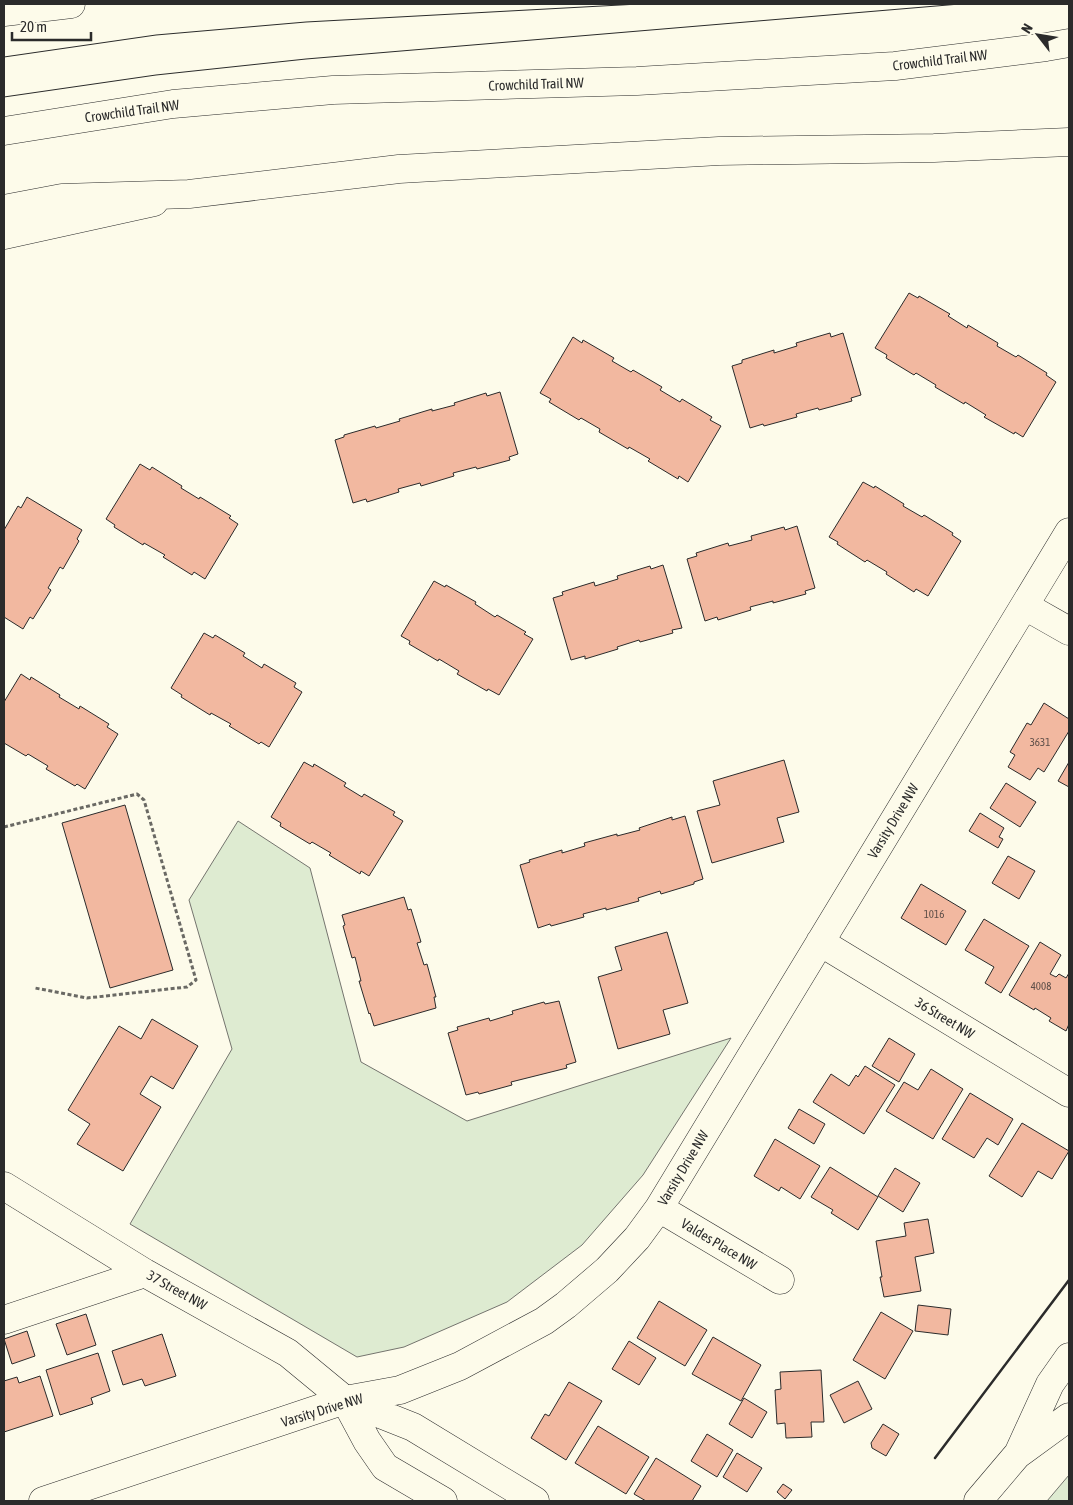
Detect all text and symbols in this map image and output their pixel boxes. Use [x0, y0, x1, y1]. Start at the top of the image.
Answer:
scale bar [12, 10, 91, 42]
north arrow [1013, 10, 1063, 60]
text: 20 m [20, 18, 47, 35]
text: N [1018, 21, 1036, 36]
street label: Crowchild Trail NW [892, 46, 989, 74]
street label: Crowchild Trail NW [488, 74, 585, 94]
street label: Crowchild Trail NW [84, 96, 181, 126]
house number: 3631 [1030, 736, 1050, 748]
street label: Varsity Drive NW [864, 780, 922, 861]
house number: 1016 [924, 908, 944, 920]
house number: 4008 [1031, 980, 1051, 992]
street label: 36 Street NW [913, 994, 978, 1042]
street label: Varsity Drive NW [654, 1127, 712, 1208]
street label: Valdes Place NW [678, 1215, 760, 1273]
street label: 37 Street NW [144, 1267, 211, 1313]
street label: Varsity Drive NW [279, 1390, 366, 1430]

